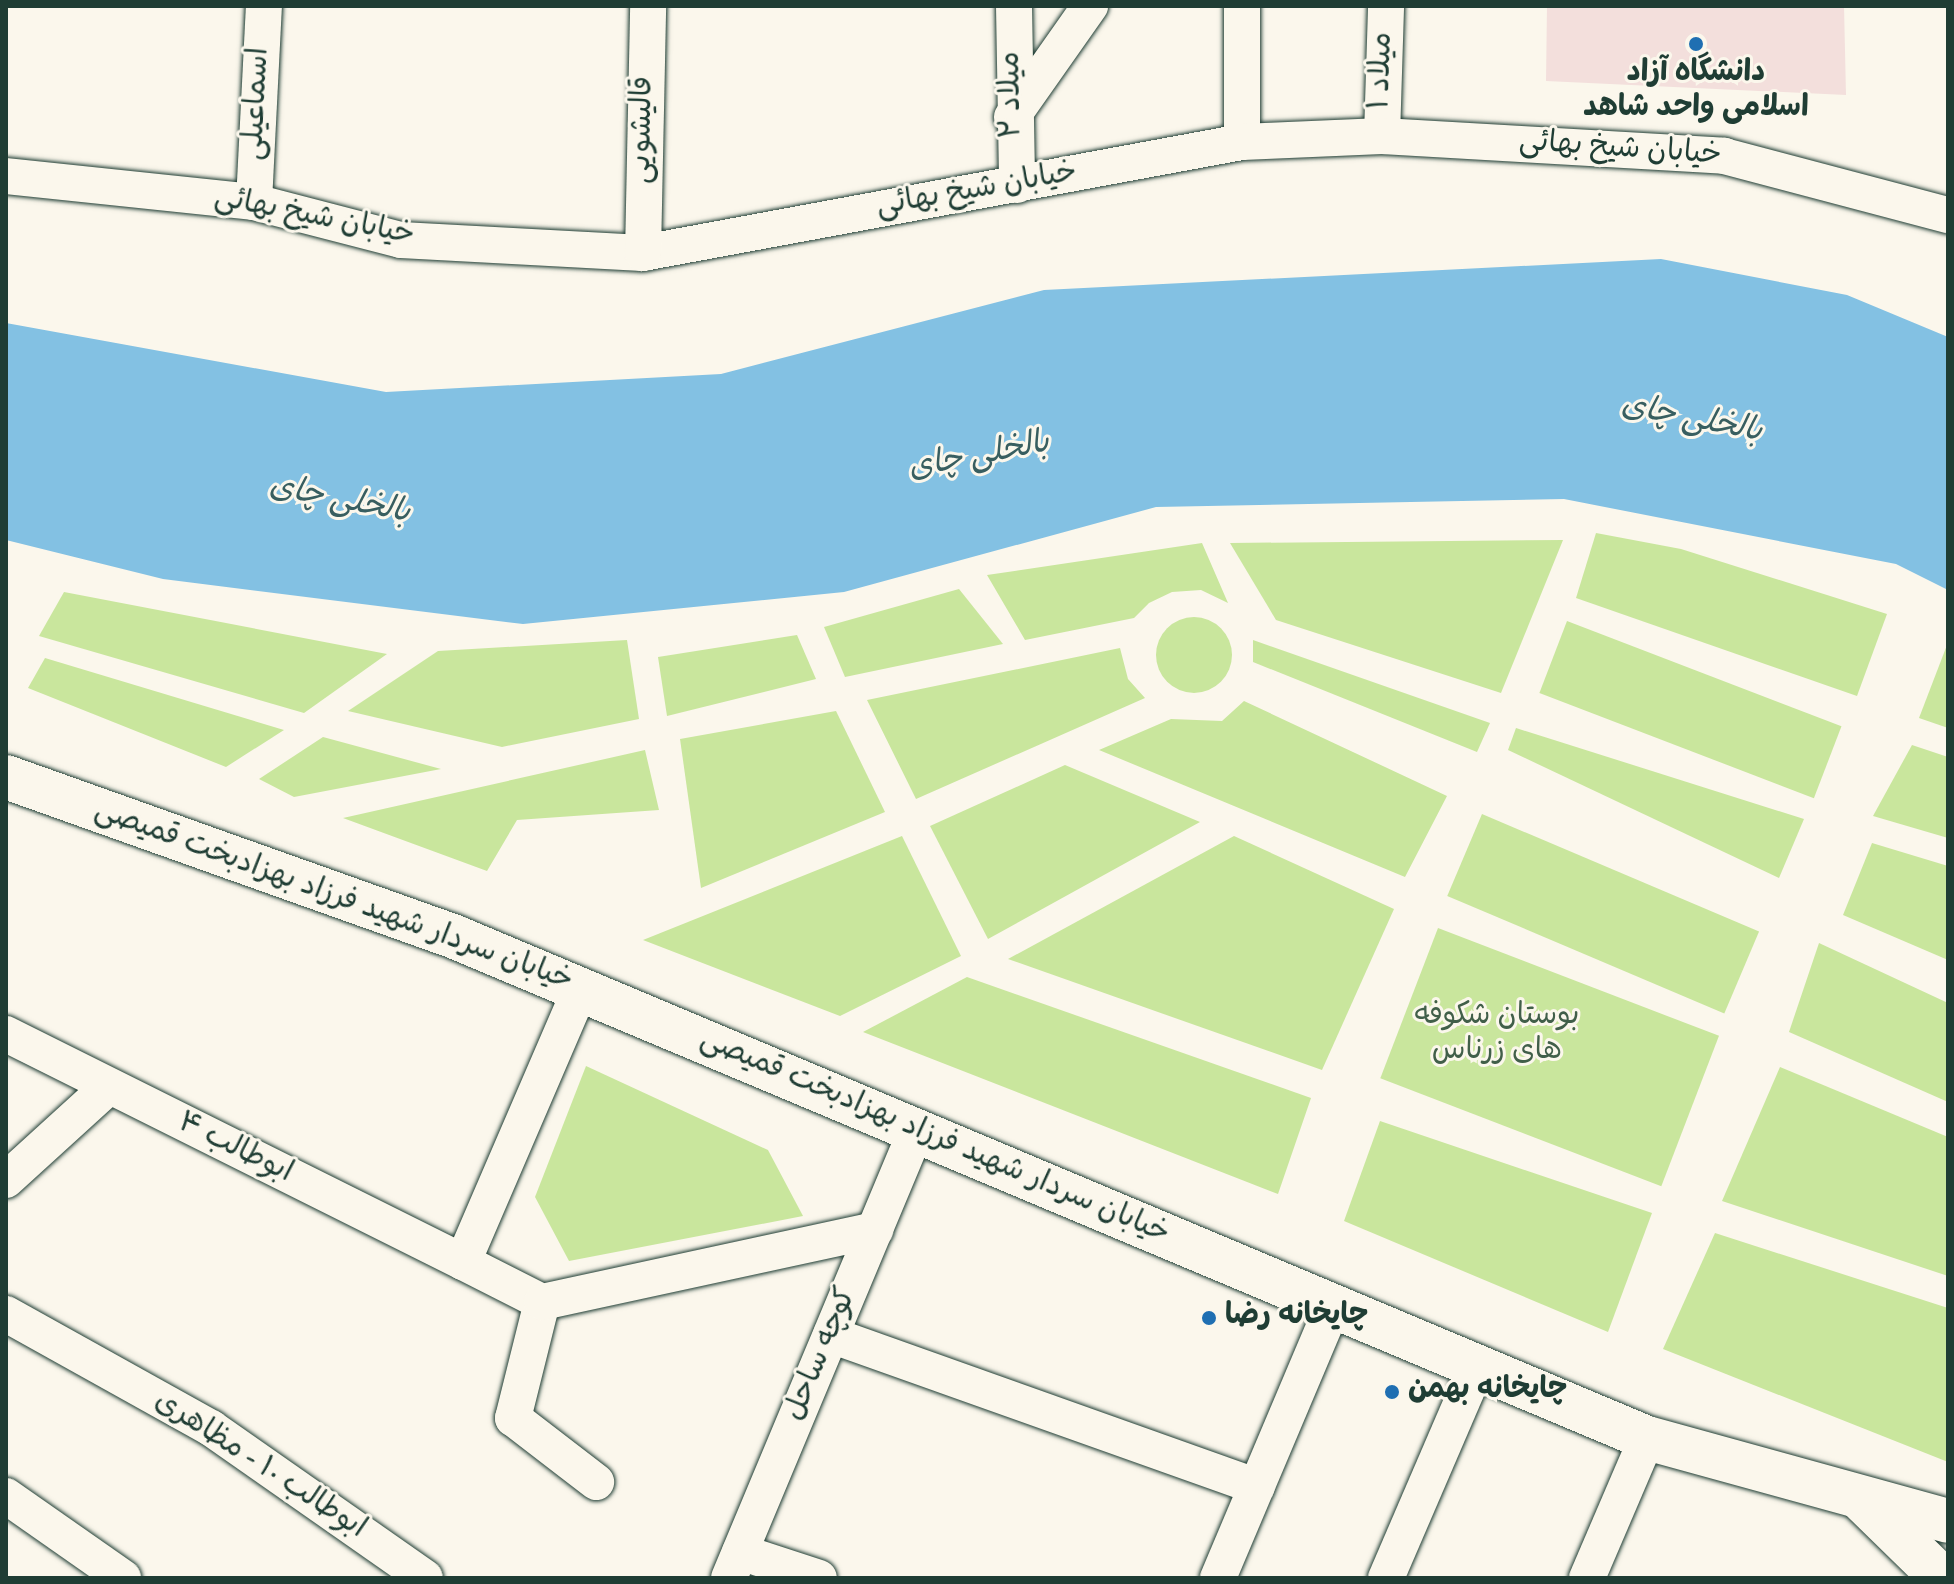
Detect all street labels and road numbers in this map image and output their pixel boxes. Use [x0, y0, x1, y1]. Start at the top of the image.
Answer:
street label: میلاد ۱ [1365, 32, 1403, 110]
street label: اسماعیلی [238, 47, 280, 161]
street label: میلاد ۲ [995, 51, 1033, 139]
street label: قالیشویی [626, 76, 664, 184]
street label: خیابان شیخ بهائی [1518, 126, 1722, 176]
street label: خیابان شیخ بهائی [874, 157, 1080, 227]
street label: خیابان شیخ بهائی [211, 182, 417, 256]
street label: خیابان سردار شهید فرزاد بهزاد‌بخت قمیصی [89, 794, 577, 1002]
street label: خیابان سردار شهید فرزاد بهزاد‌بخت قمیصی [694, 1024, 1174, 1254]
street label: ابوطالب ۴ [170, 1107, 298, 1193]
street label: کوچه ساحل [779, 1283, 867, 1427]
street label: ابوطالب ۱۰ - مظاهری [146, 1385, 372, 1549]

